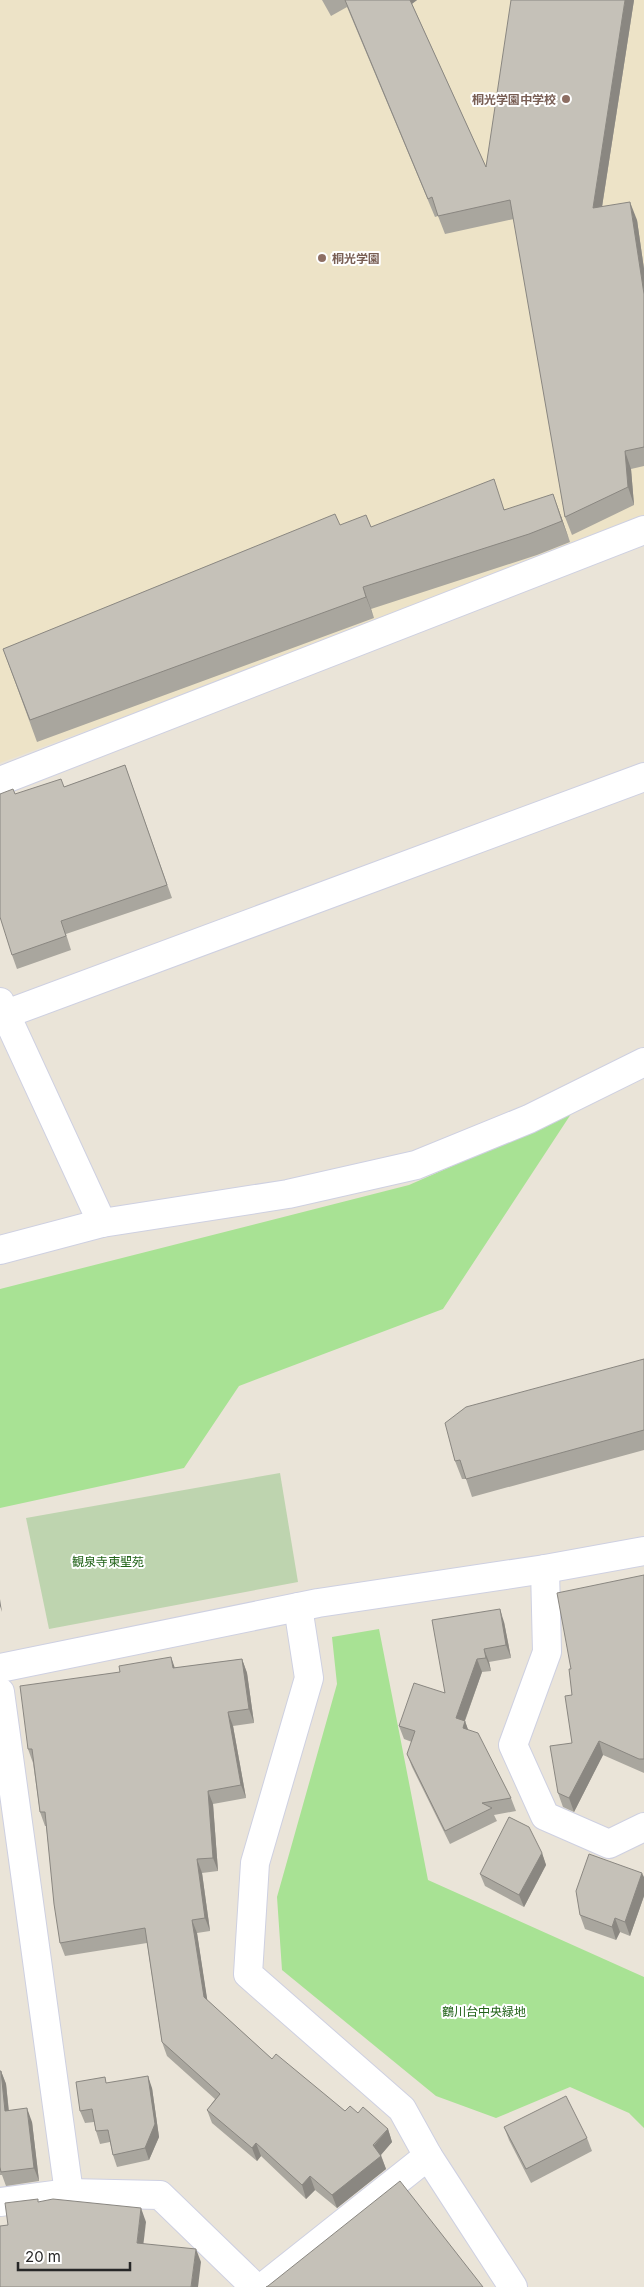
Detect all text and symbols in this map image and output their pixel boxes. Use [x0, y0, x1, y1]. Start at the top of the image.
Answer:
place label: 桐光学園中学校 [472, 92, 556, 107]
marker: 桐光学園中学校 [560, 93, 572, 105]
place label: 桐光学園 [332, 251, 380, 266]
marker: 桐光学園 [316, 252, 328, 264]
park label: 観泉寺東聖苑 [72, 1554, 144, 1569]
park label: 鶴川台中央緑地 [442, 2004, 526, 2019]
scale bar [18, 2240, 130, 2272]
text: 20 m [25, 2247, 61, 2266]

